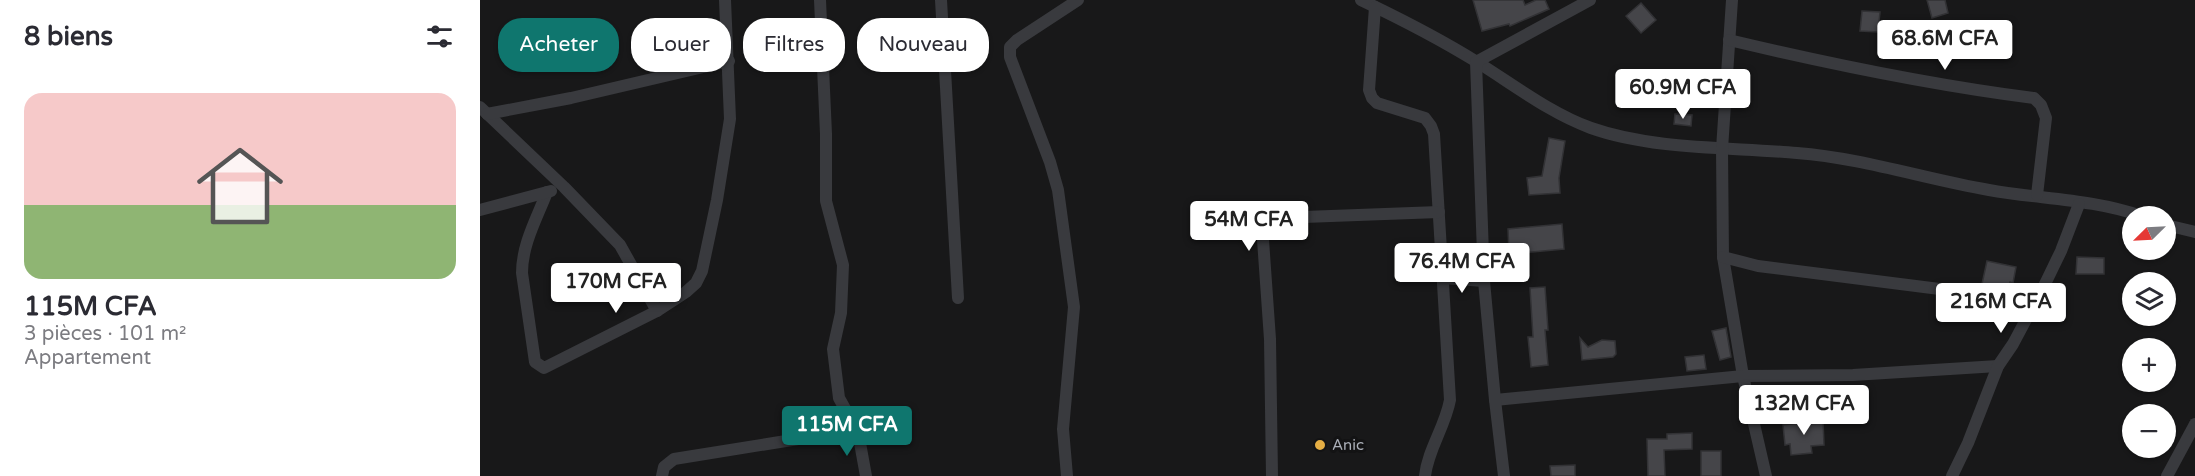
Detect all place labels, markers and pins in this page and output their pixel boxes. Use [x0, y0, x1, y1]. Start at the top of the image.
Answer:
pin: 68.6M CFA [1876, 20, 2014, 71]
pin: 60.9M CFA [1614, 69, 1752, 120]
pin: 54M CFA [1194, 201, 1304, 252]
pin: 76.4M CFA [1393, 243, 1531, 294]
pin: 170M CFA [554, 263, 678, 314]
pin: 216M CFA [1939, 283, 2063, 334]
pin: 132M CFA [1742, 385, 1866, 436]
pin: 115M CFA [785, 406, 909, 457]
place label: Anic [1332, 436, 1364, 454]
marker: Anic [1313, 438, 1327, 452]

